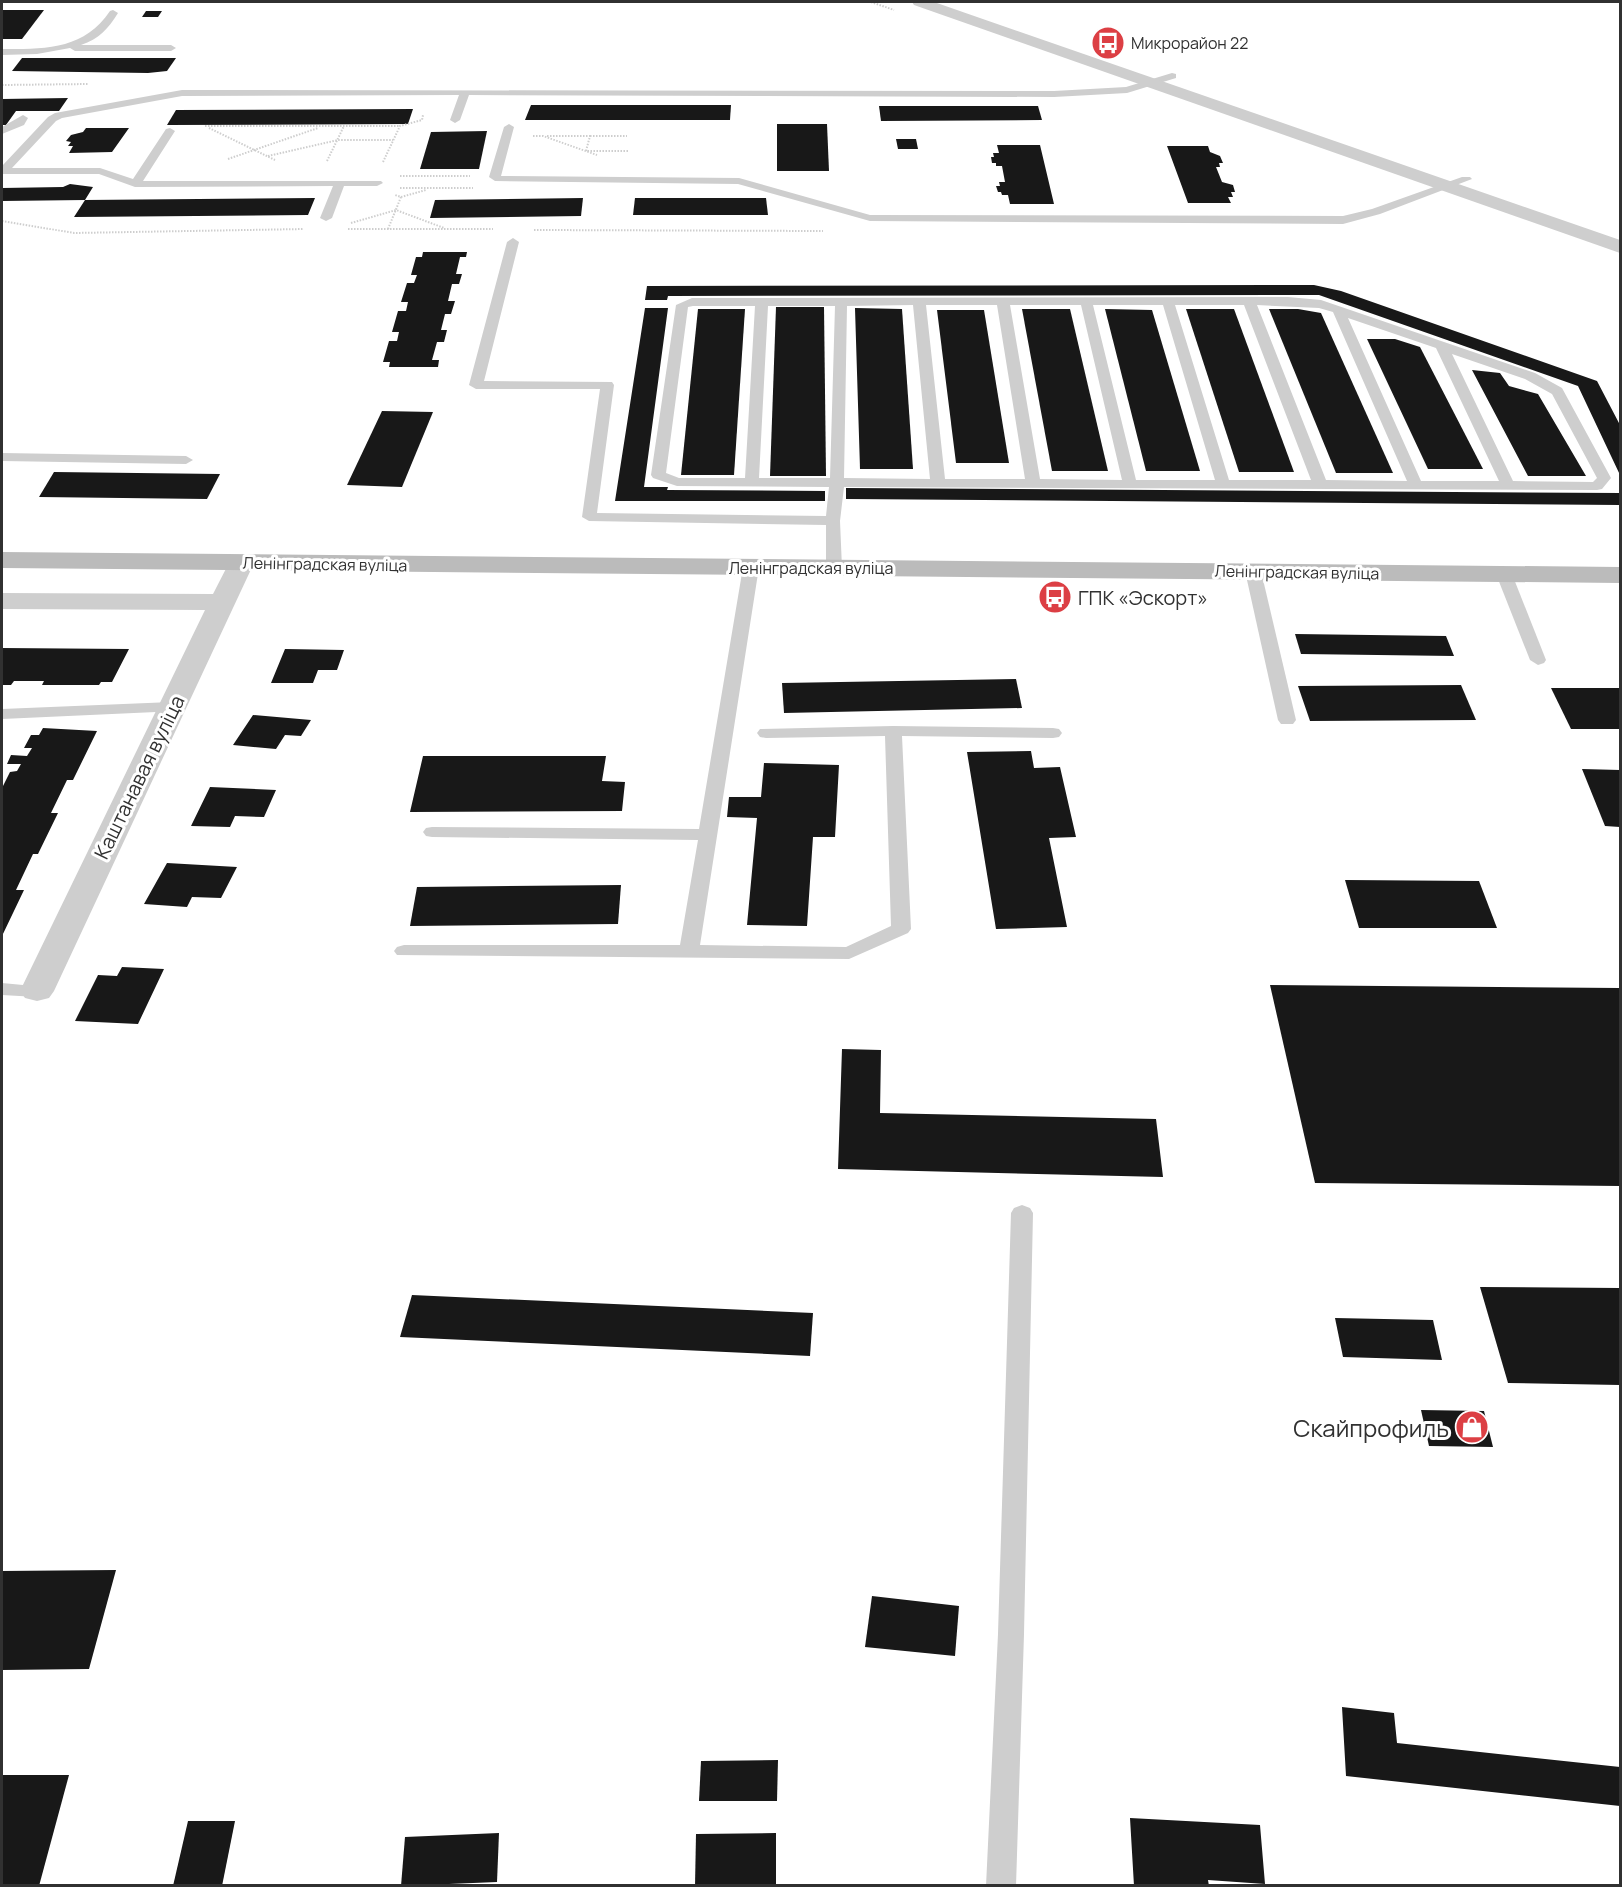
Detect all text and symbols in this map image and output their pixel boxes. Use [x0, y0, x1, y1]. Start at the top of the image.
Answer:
bus stop icon: Микрорайон 22 [1090, 25, 1126, 61]
place label: Микрорайон 22 [1131, 32, 1248, 54]
street label: Ленінградская вуліца [242, 552, 408, 576]
street label: Ленінградская вуліца [729, 557, 893, 579]
street label: Ленінградская вуліца [1214, 560, 1380, 584]
bus stop icon: ГПК «Эскорт» [1037, 579, 1073, 615]
place label: ГПК «Эскорт» [1078, 584, 1208, 611]
street label: Каштанавая вуліца [88, 691, 190, 863]
shop icon: Скайпрофиль [1454, 1409, 1490, 1445]
place label: Скайпрофиль [1293, 1411, 1449, 1444]

